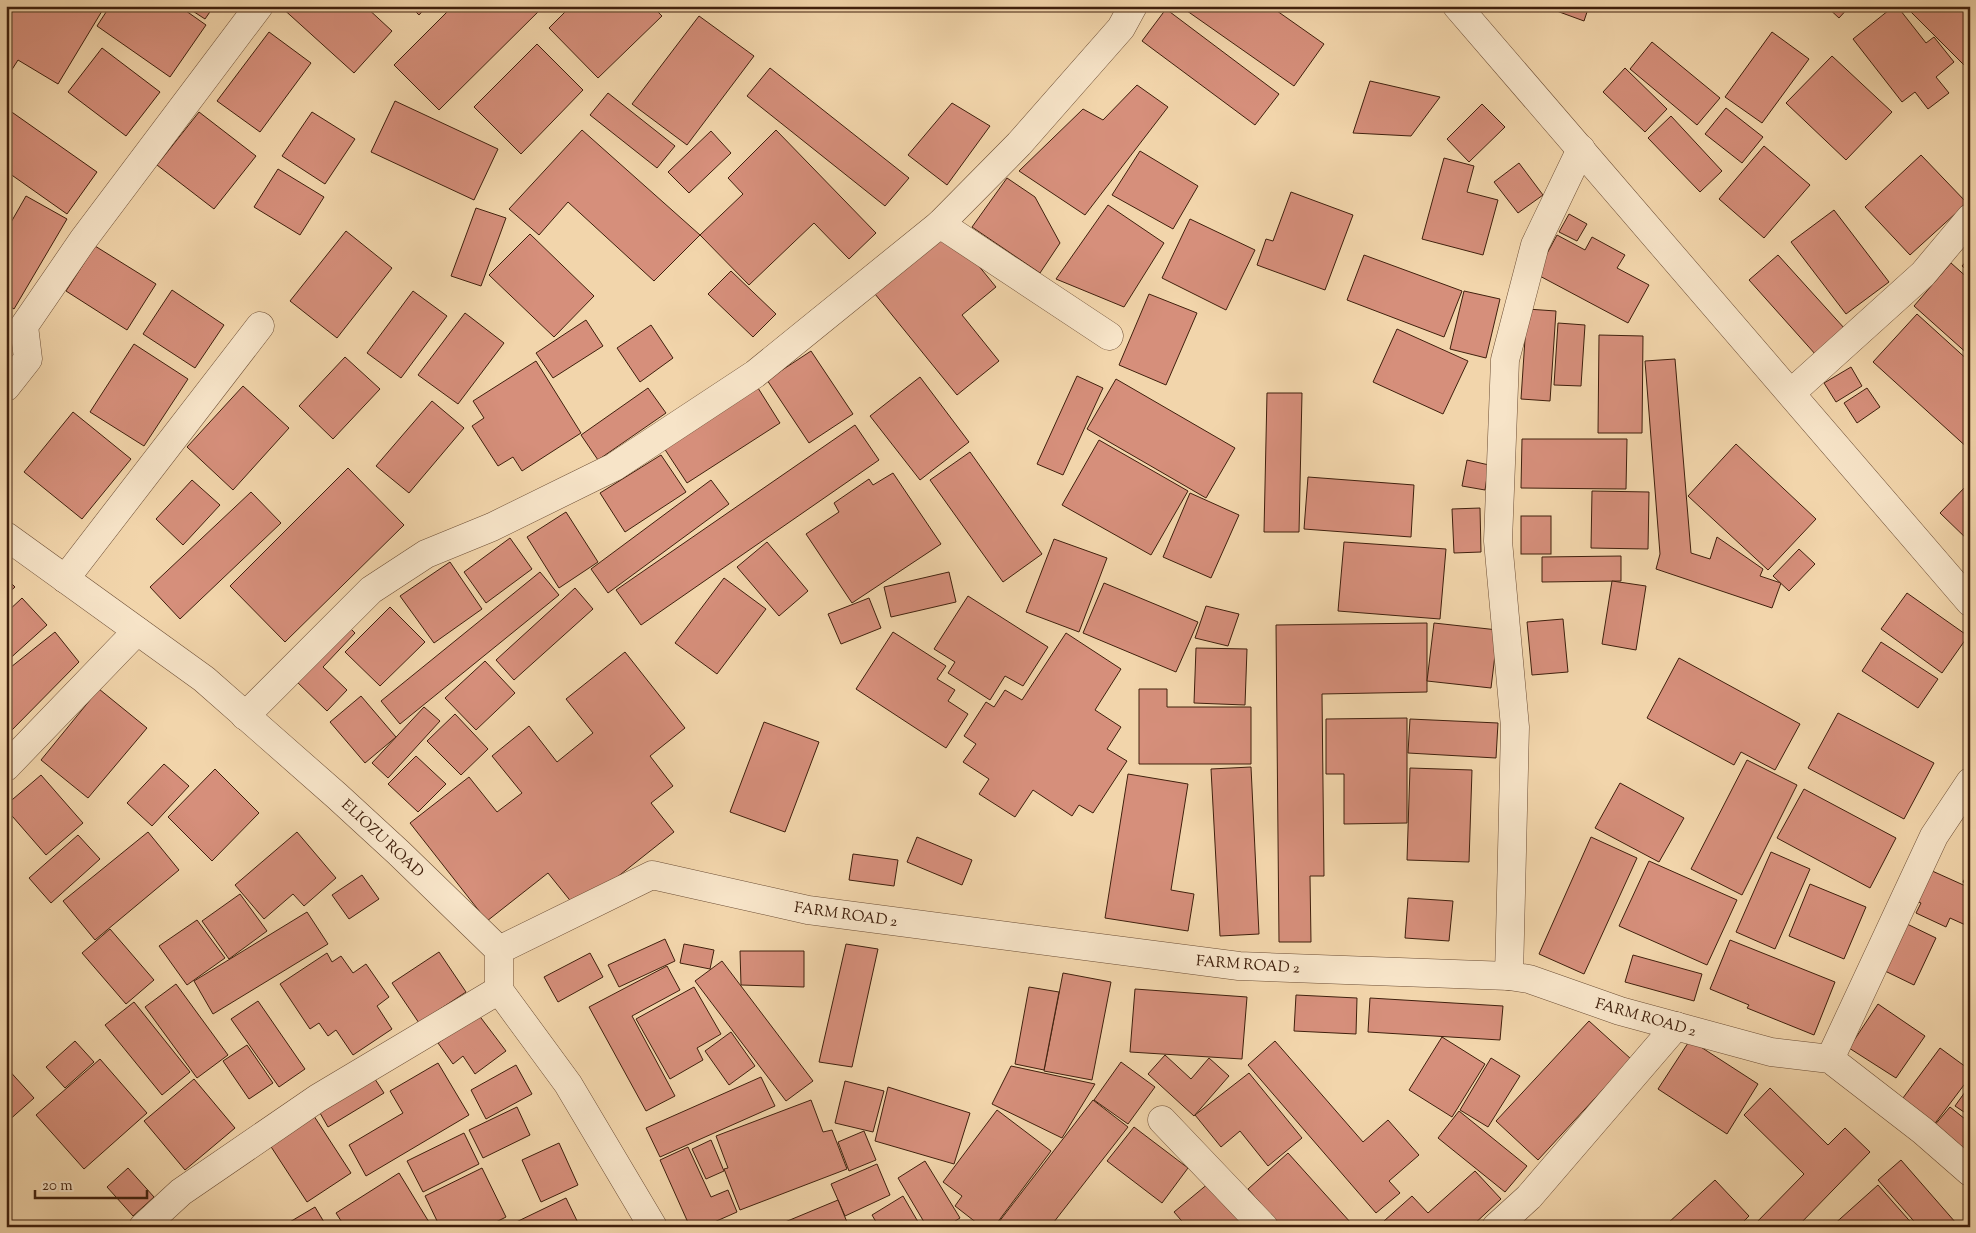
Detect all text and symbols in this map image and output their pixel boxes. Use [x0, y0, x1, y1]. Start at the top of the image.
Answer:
street label: ELIOZU ROAD [336, 795, 428, 883]
street label: FARM ROAD 2 [793, 898, 899, 933]
street label: FARM ROAD 2 [1195, 951, 1301, 980]
street label: FARM ROAD 2 [1593, 994, 1698, 1043]
scale bar [35, 1168, 148, 1200]
text: 20 m [42, 1176, 73, 1197]

